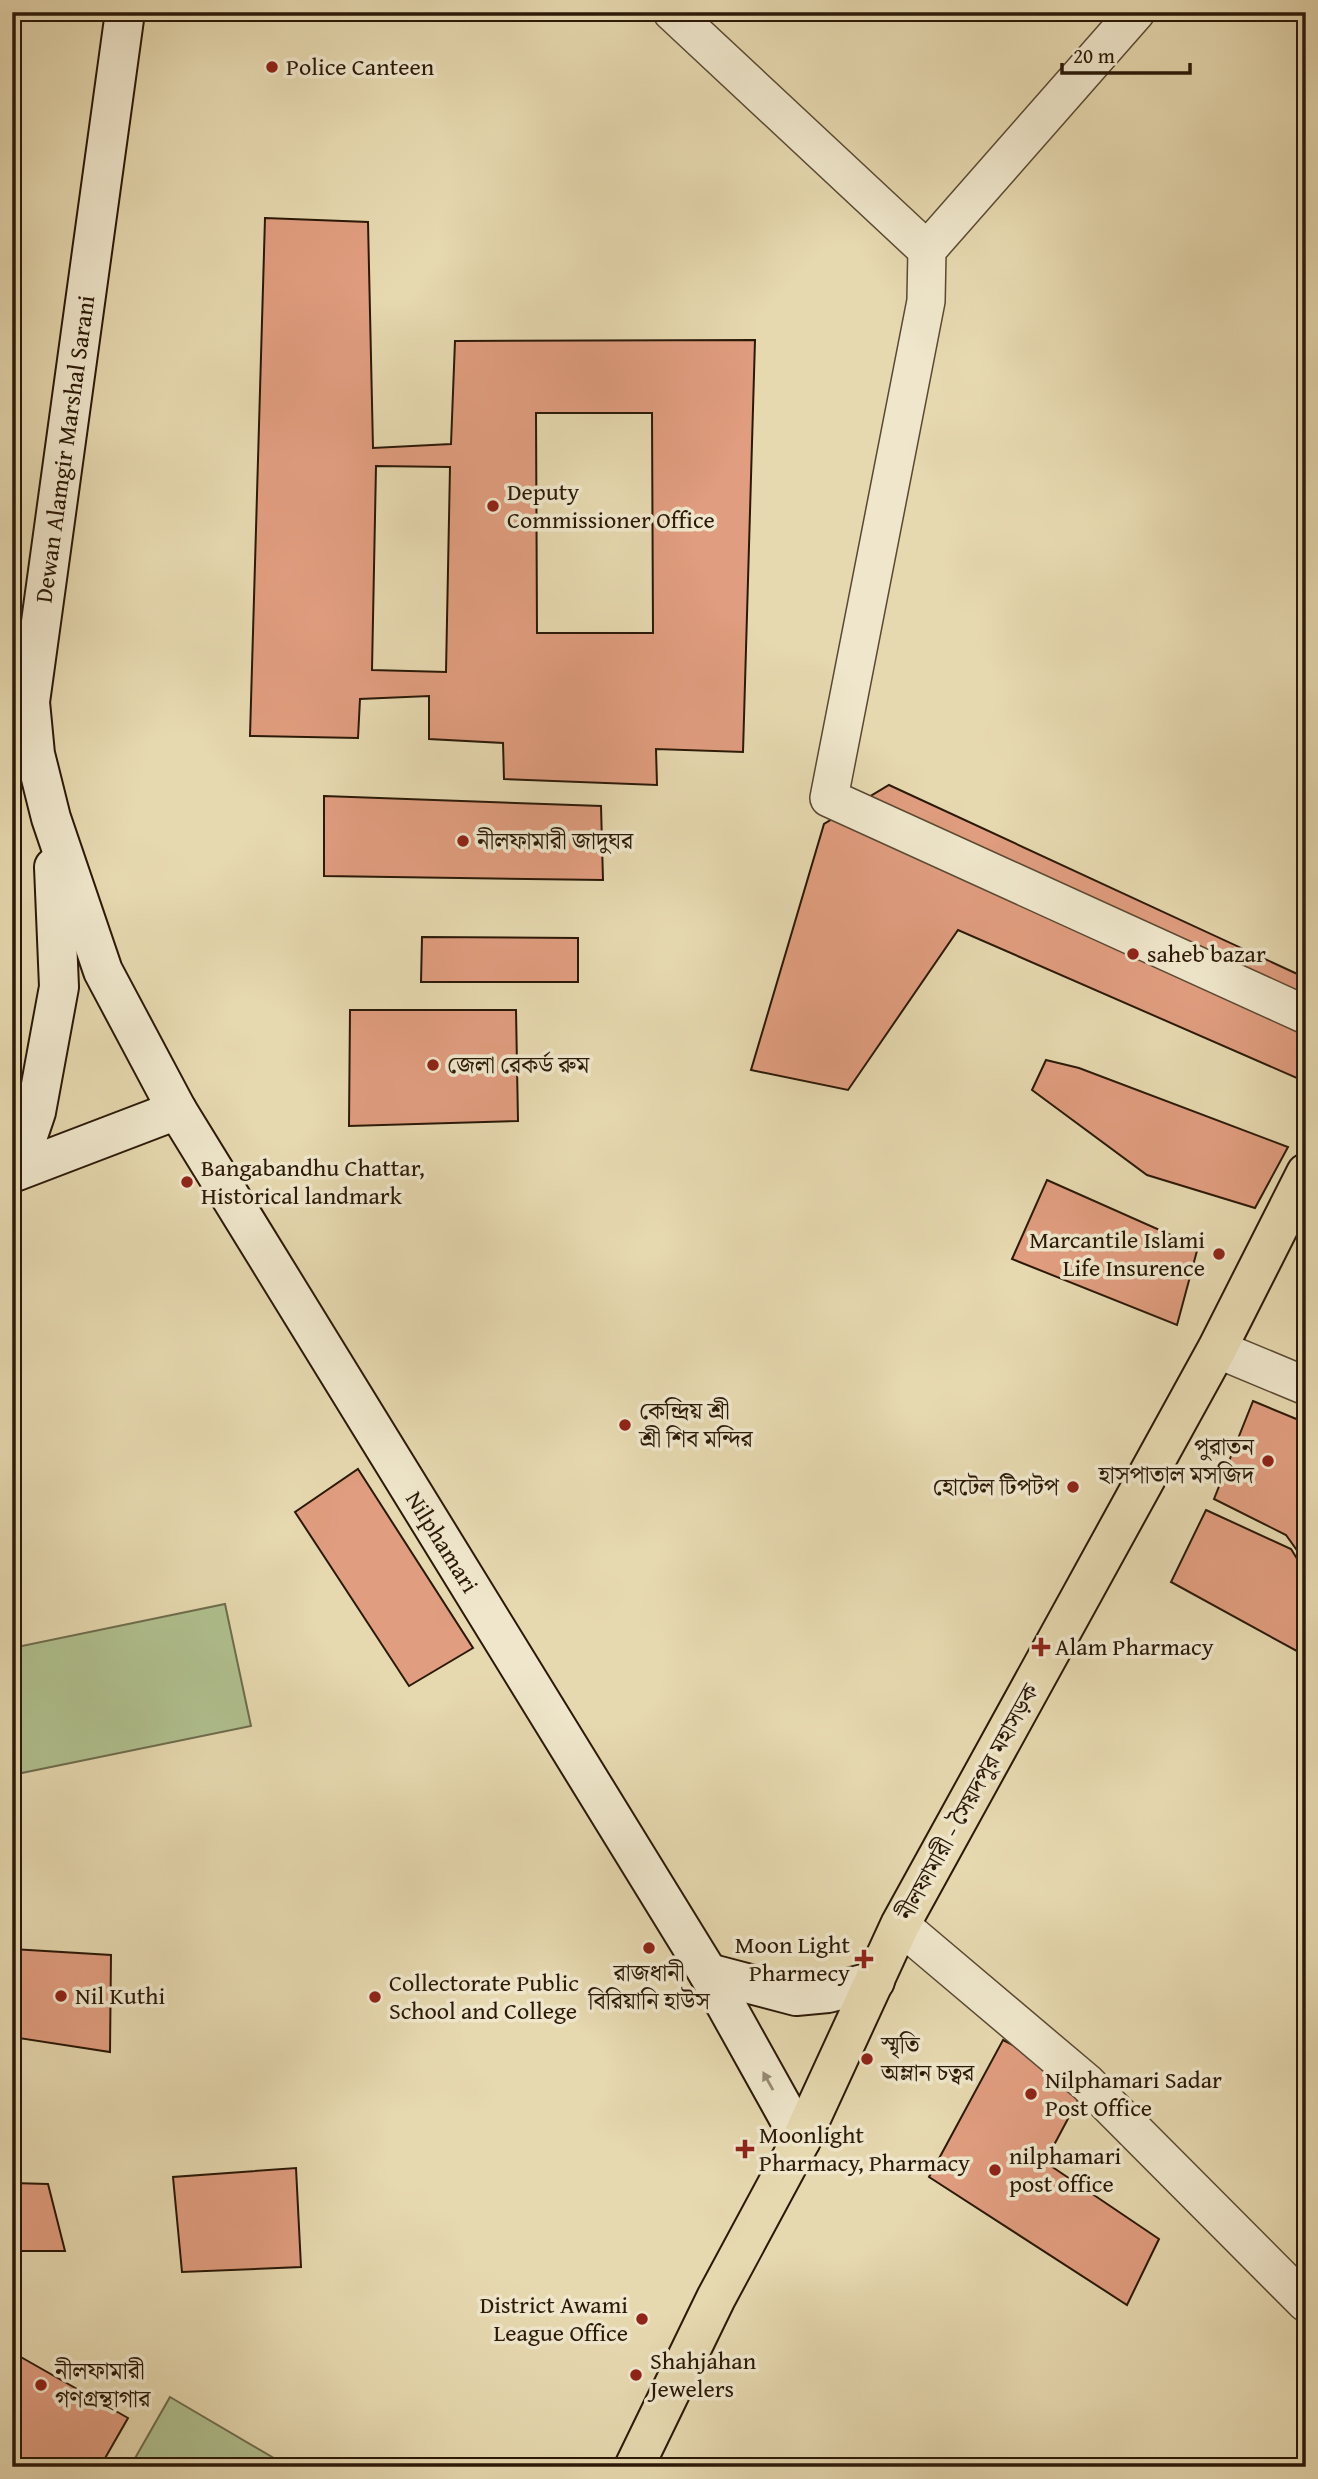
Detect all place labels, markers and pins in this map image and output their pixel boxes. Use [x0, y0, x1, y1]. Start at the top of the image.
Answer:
place label: Police Canteen [286, 49, 435, 84]
marker: Police Canteen [264, 59, 280, 75]
place label: Deputy Commissioner Office [507, 474, 715, 537]
marker: Deputy Commissioner Office [485, 498, 501, 514]
place label: নীলফামারী জাদুঘর [476, 823, 634, 858]
marker: নীলফামারী জাদুঘর [455, 833, 471, 849]
place label: saheb bazar [1147, 936, 1266, 971]
marker: saheb bazar [1125, 946, 1141, 962]
place label: জেলা রেকর্ড রুম [447, 1047, 590, 1082]
marker: জেলা রেকর্ড রুম [425, 1057, 441, 1073]
place label: Bangabandhu Chattar, Historical landmark [201, 1150, 425, 1213]
marker: Bangabandhu Chattar, Historical landmark [179, 1174, 195, 1190]
place label: Marcantile Islami Life Insurence [1029, 1222, 1205, 1285]
marker: Marcantile Islami Life Insurence [1211, 1246, 1227, 1262]
place label: কেন্দ্রিয় শ্রী শ্রী শিব মন্দির [638, 1393, 754, 1456]
marker: কেন্দ্রিয় শ্রী শ্রী শিব মন্দির [617, 1417, 633, 1433]
place label: পুরাতন হাসপাতাল মসজিদ [1098, 1429, 1255, 1492]
marker: পুরাতন হাসপাতাল মসজিদ [1260, 1453, 1276, 1469]
place label: হোটেল টিপটপ [933, 1469, 1060, 1504]
marker: হোটেল টিপটপ [1065, 1479, 1081, 1495]
place label: Alam Pharmacy [1055, 1629, 1214, 1664]
marker: Alam Pharmacy [1033, 1639, 1049, 1655]
place label: Moon Light Pharmecy [735, 1927, 851, 1990]
marker: রাজধানী বিরিয়ানি হাউস [641, 1940, 657, 1956]
marker: Moon Light Pharmecy [856, 1951, 872, 1967]
place label: রাজধানী বিরিয়ানি হাউস [587, 1955, 711, 2018]
place label: Collectorate Public School and College [389, 1965, 579, 2028]
place label: Nil Kuthi [75, 1978, 166, 2013]
marker: Nil Kuthi [53, 1988, 69, 2004]
marker: Collectorate Public School and College [367, 1989, 383, 2005]
place label: স্মৃতি অম্লান চত্বর [880, 2027, 975, 2090]
marker: স্মৃতি অম্লান চত্বর [859, 2051, 875, 2067]
place label: Nilphamari Sadar Post Office [1045, 2062, 1222, 2125]
marker: Nilphamari Sadar Post Office [1023, 2086, 1039, 2102]
place label: Moonlight Pharmacy, Pharmacy [759, 2117, 970, 2180]
place label: nilphamari post office [1009, 2138, 1122, 2201]
marker: Moonlight Pharmacy, Pharmacy [737, 2141, 753, 2157]
marker: nilphamari post office [987, 2162, 1003, 2178]
place label: District Awami League Office [480, 2287, 628, 2350]
marker: District Awami League Office [634, 2311, 650, 2327]
place label: Shahjahan Jewelers [647, 2343, 757, 2406]
place label: নীলফামারী গণগ্রন্থাগার [54, 2353, 151, 2416]
marker: Shahjahan Jewelers [628, 2367, 644, 2383]
marker: নীলফামারী গণগ্রন্থাগার [33, 2377, 49, 2393]

